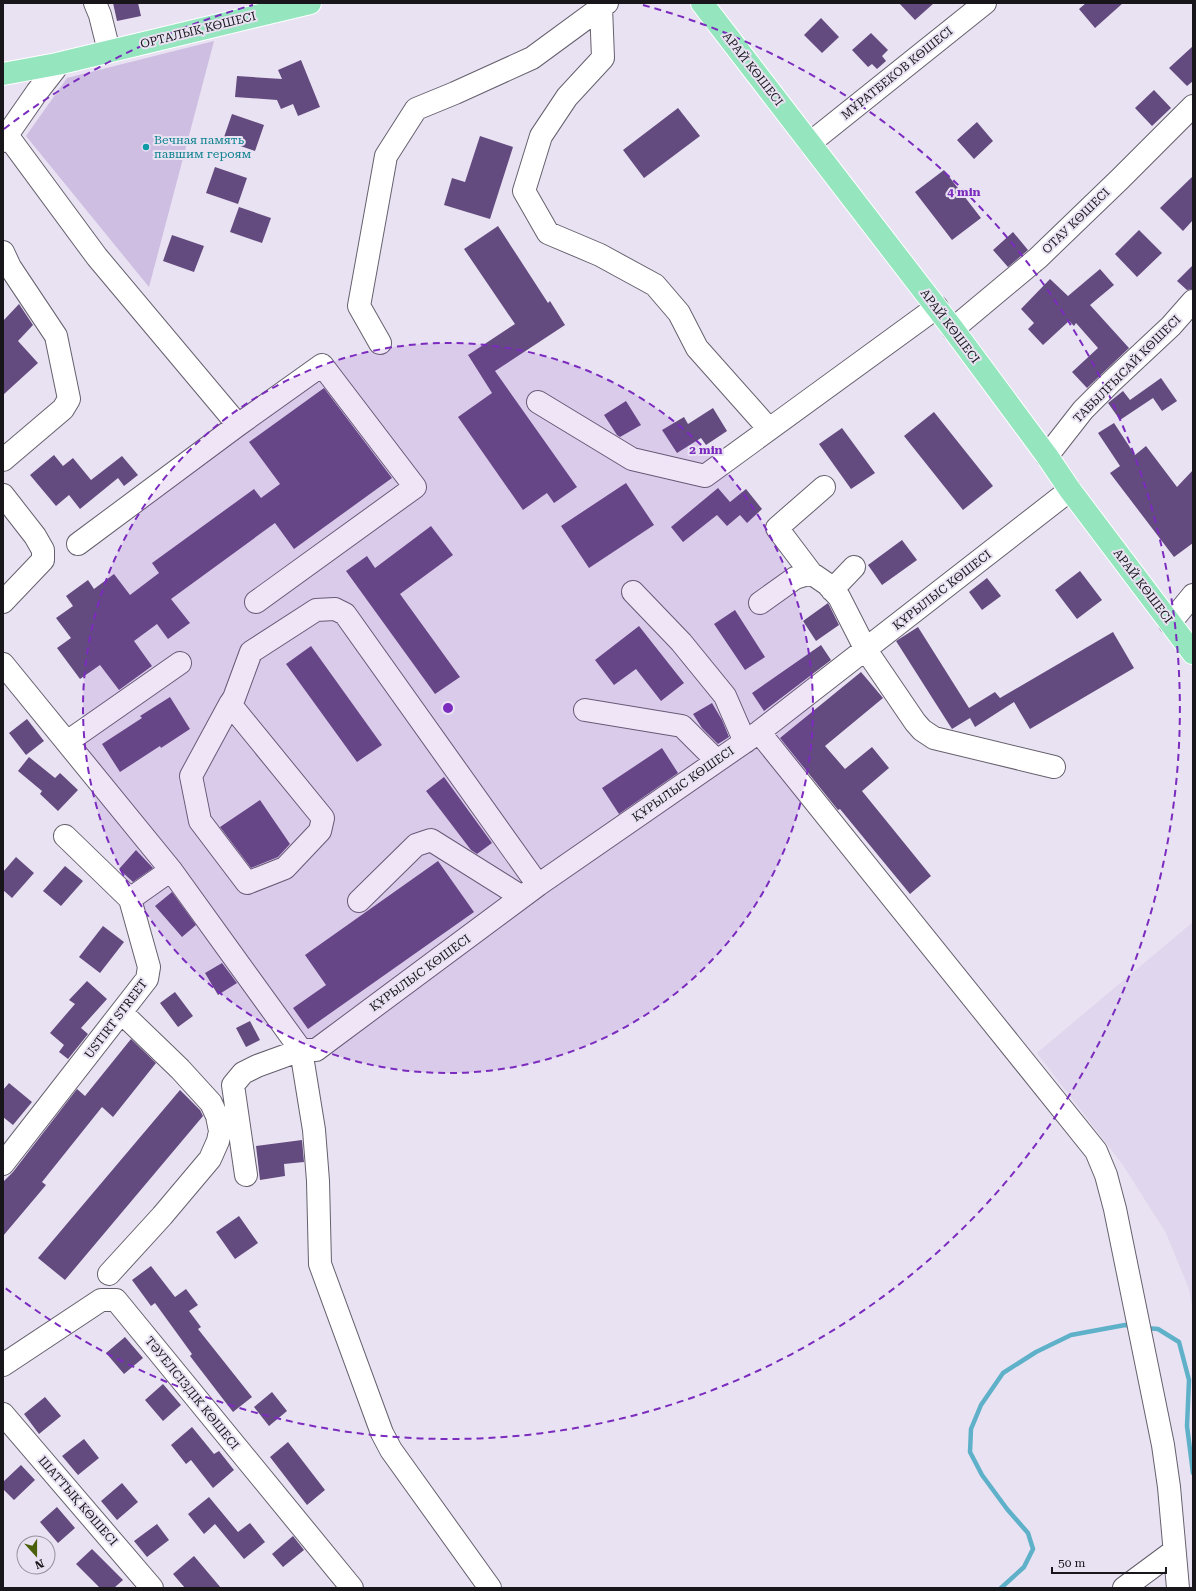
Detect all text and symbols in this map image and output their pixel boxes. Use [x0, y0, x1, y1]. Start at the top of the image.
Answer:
street label: ОРТАЛЫҚ КӨШЕСІ [139, 9, 257, 51]
street label: МҰРАТБЕКОВ КӨШЕСІ [839, 24, 955, 122]
street label: АРАЙ КӨШЕСІ [720, 29, 786, 109]
place label: Вечная память павшим героям [154, 133, 251, 161]
marker: Вечная память павшим героям [141, 142, 151, 152]
text: 4 min [947, 185, 981, 199]
street label: ОТАУ КӨШЕСІ [1039, 185, 1113, 257]
street label: АРАЙ КӨШЕСІ [918, 286, 982, 366]
street label: ТАБЫЛҒЫСАЙ КӨШЕСІ [1070, 312, 1184, 426]
text: 2 min [689, 443, 723, 457]
street label: АРАЙ КӨШЕСІ [1111, 546, 1175, 626]
street label: ҚҰРЫЛЫС КӨШЕСІ [890, 547, 994, 633]
centre of rings [441, 701, 455, 715]
street label: ҚҰРЫЛЫС КӨШЕСІ [629, 744, 737, 824]
street label: ҚҰРЫЛЫС КӨШЕСІ [367, 932, 473, 1014]
street label: USTIRT STREET [82, 977, 150, 1061]
street label: ТӘУЕЛСІЗДІК КӨШЕСІ [142, 1334, 242, 1452]
street label: ШАТТЫҚ КӨШЕСІ [36, 1454, 120, 1548]
north arrow [16, 1535, 56, 1575]
scale bar [1052, 1549, 1166, 1575]
text: N [33, 1556, 46, 1572]
text: 50 m [1058, 1556, 1085, 1570]

